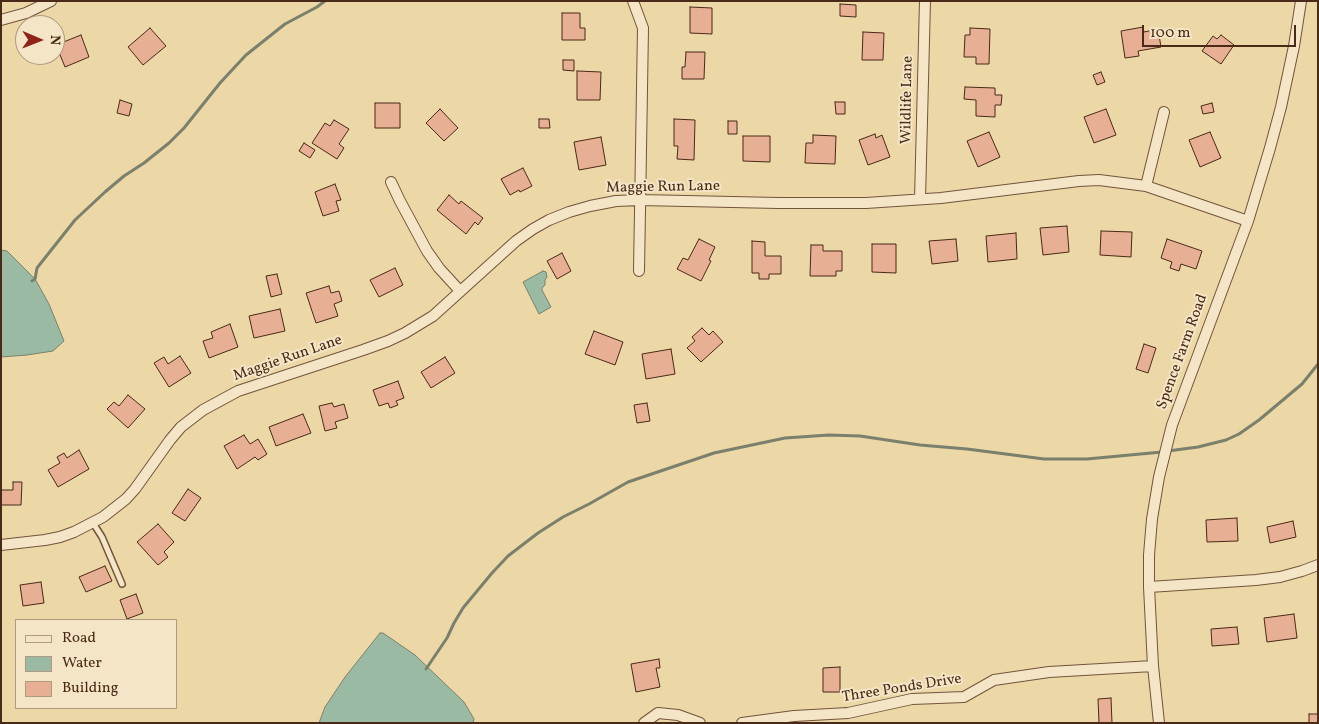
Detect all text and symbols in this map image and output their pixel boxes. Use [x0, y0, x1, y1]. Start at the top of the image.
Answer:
north arrow [15, 15, 65, 65]
scale bar [1144, 15, 1298, 47]
text: 100 m [1150, 23, 1190, 44]
text: N [45, 35, 64, 45]
street label: Wildlife Lane [898, 56, 918, 144]
street label: Maggie Run Lane [606, 178, 720, 198]
street label: Spence Farm Road [1154, 292, 1212, 412]
street label: Maggie Run Lane [231, 332, 345, 386]
legend [15, 619, 178, 709]
text: Road [62, 628, 96, 649]
text: Water [62, 653, 102, 674]
street label: Three Ponds Drive [841, 671, 963, 707]
text: Building [62, 678, 118, 699]

